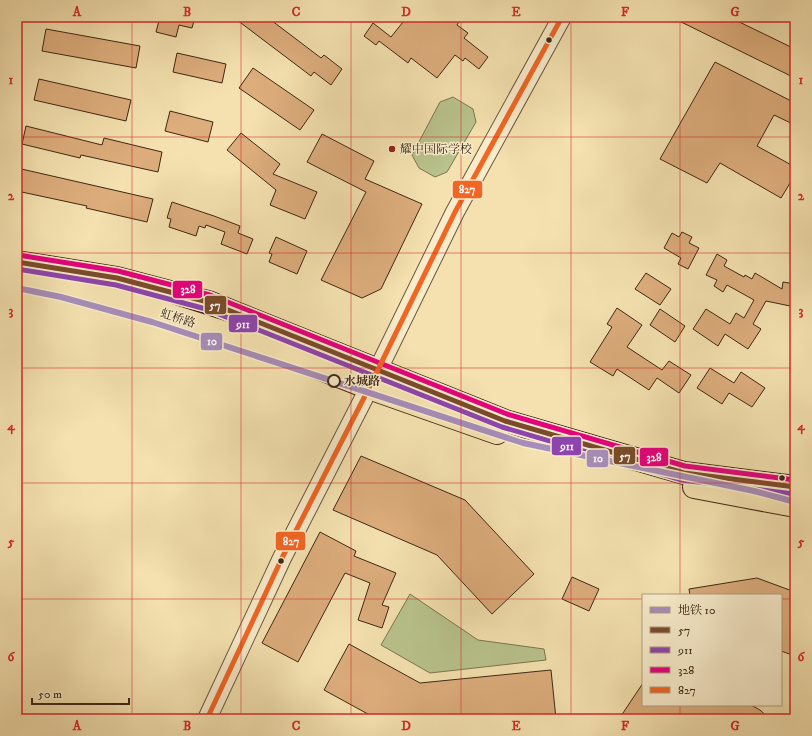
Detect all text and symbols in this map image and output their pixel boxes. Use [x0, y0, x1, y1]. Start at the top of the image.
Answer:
text: A [72, 4, 82, 20]
text: B [183, 4, 191, 20]
text: C [292, 4, 301, 20]
text: D [401, 4, 411, 20]
text: E [511, 4, 521, 20]
text: F [621, 4, 630, 20]
text: G [730, 4, 740, 20]
unlabelled marker [544, 35, 554, 45]
text: 1 [9, 72, 14, 88]
text: 1 [799, 72, 804, 88]
place label: 耀中国际学校 [400, 142, 472, 157]
marker: 耀中国际学校 [387, 144, 397, 154]
line badge: 827 [452, 180, 483, 199]
text: 827 [459, 183, 475, 197]
text: 2 [8, 188, 15, 204]
text: 2 [798, 188, 805, 204]
line badge: 328 [172, 280, 203, 299]
text: 328 [180, 283, 196, 297]
line badge: 57 [204, 295, 227, 315]
text: 57 [208, 299, 221, 313]
text: 3 [9, 303, 14, 319]
text: 3 [799, 303, 804, 319]
street label: 虹桥路 [158, 306, 197, 331]
line badge: 911 [228, 314, 258, 333]
text: 911 [235, 318, 250, 332]
line badge: 10 [200, 332, 223, 351]
text: 10 [207, 335, 217, 349]
marker: 水城路 [327, 374, 341, 388]
place label: 水城路 [344, 374, 380, 389]
text: 4 [6, 418, 15, 435]
text: 4 [796, 418, 805, 435]
line badge: 911 [551, 436, 582, 456]
text: 911 [559, 440, 574, 454]
line badge: 57 [613, 446, 636, 465]
line badge: 328 [639, 447, 669, 467]
line badge: 10 [586, 449, 609, 468]
text: 57 [618, 450, 631, 464]
text: 328 [646, 451, 662, 465]
text: 10 [593, 452, 603, 466]
unlabelled marker [777, 473, 787, 483]
line badge: 827 [275, 531, 306, 551]
text: 5 [7, 534, 15, 550]
text: 5 [797, 534, 805, 550]
text: 827 [283, 535, 299, 549]
unlabelled marker [276, 556, 286, 566]
legend [642, 594, 782, 706]
text: 地铁 10 [678, 603, 715, 618]
text: 57 [678, 623, 690, 638]
text: 911 [677, 643, 693, 658]
text: 6 [8, 649, 16, 665]
text: 6 [798, 649, 806, 665]
text: 328 [678, 663, 694, 678]
scale bar [32, 680, 129, 706]
text: 827 [678, 683, 696, 698]
text: 50 m [38, 687, 62, 702]
text: A [72, 718, 82, 734]
text: B [183, 718, 191, 734]
text: C [292, 718, 301, 734]
text: D [401, 718, 411, 734]
text: E [511, 718, 521, 734]
text: F [621, 718, 630, 734]
text: G [730, 718, 740, 734]

